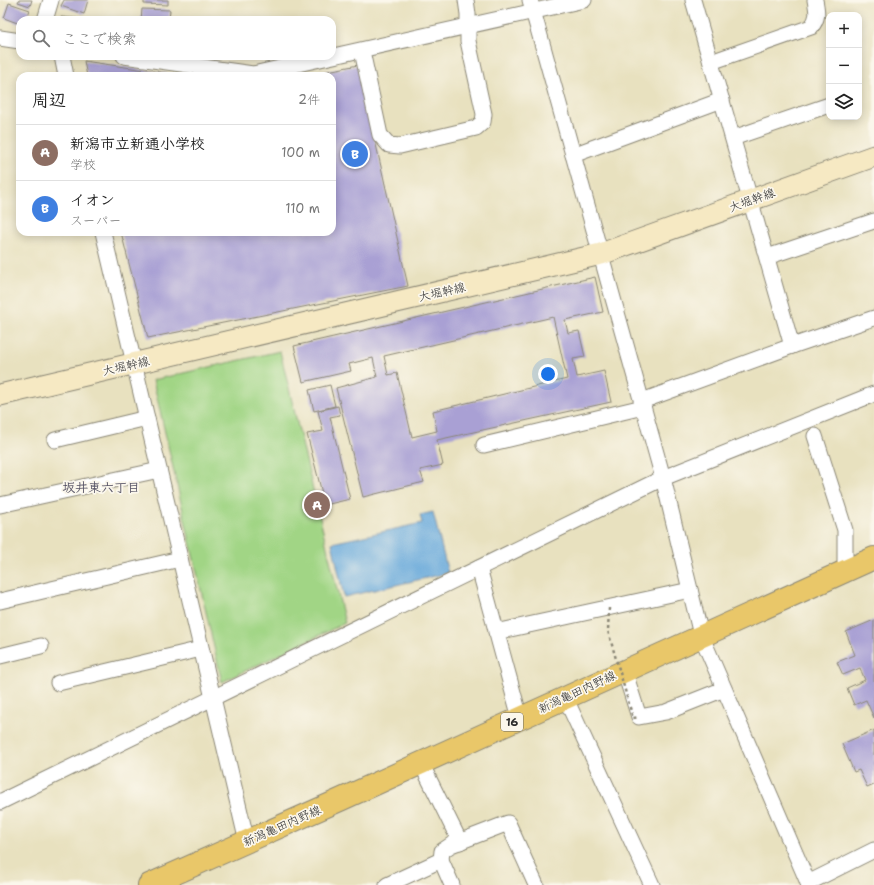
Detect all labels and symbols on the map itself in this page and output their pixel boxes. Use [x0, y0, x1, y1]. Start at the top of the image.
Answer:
pin: B [342, 139, 368, 169]
street label: 大堀幹線 [727, 184, 777, 216]
street label: 大堀幹線 [417, 279, 467, 305]
street label: 大堀幹線 [101, 353, 151, 379]
your location [538, 364, 558, 384]
district label: 坂井東六丁目 [62, 479, 140, 496]
pin: A [304, 490, 330, 520]
street label: 新潟亀田内野線 [536, 667, 618, 717]
road number: 16 [501, 713, 523, 731]
street label: 新潟亀田内野線 [240, 802, 324, 850]

